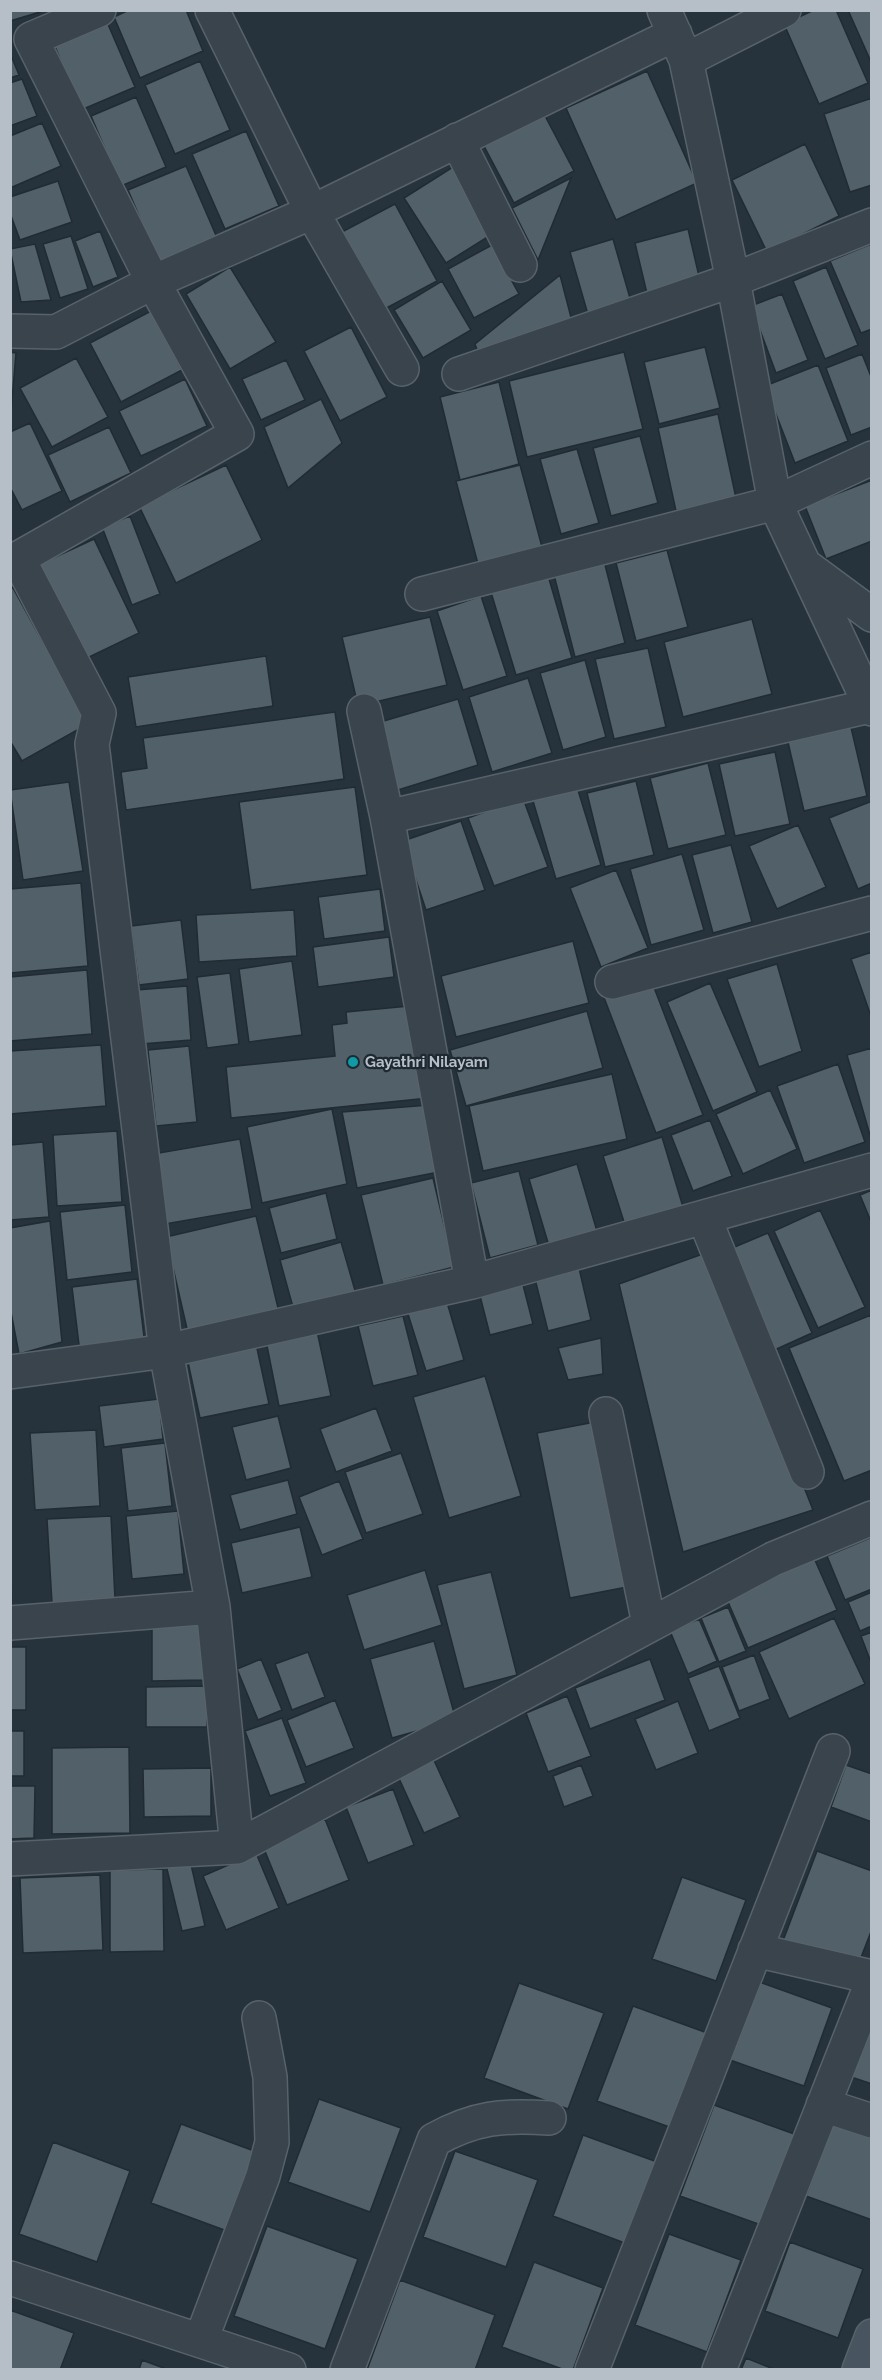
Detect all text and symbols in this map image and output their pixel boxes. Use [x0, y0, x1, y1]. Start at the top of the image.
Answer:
place label: Gayathri Nilayam [365, 1053, 488, 1071]
marker: Gayathri Nilayam [346, 1055, 360, 1069]

